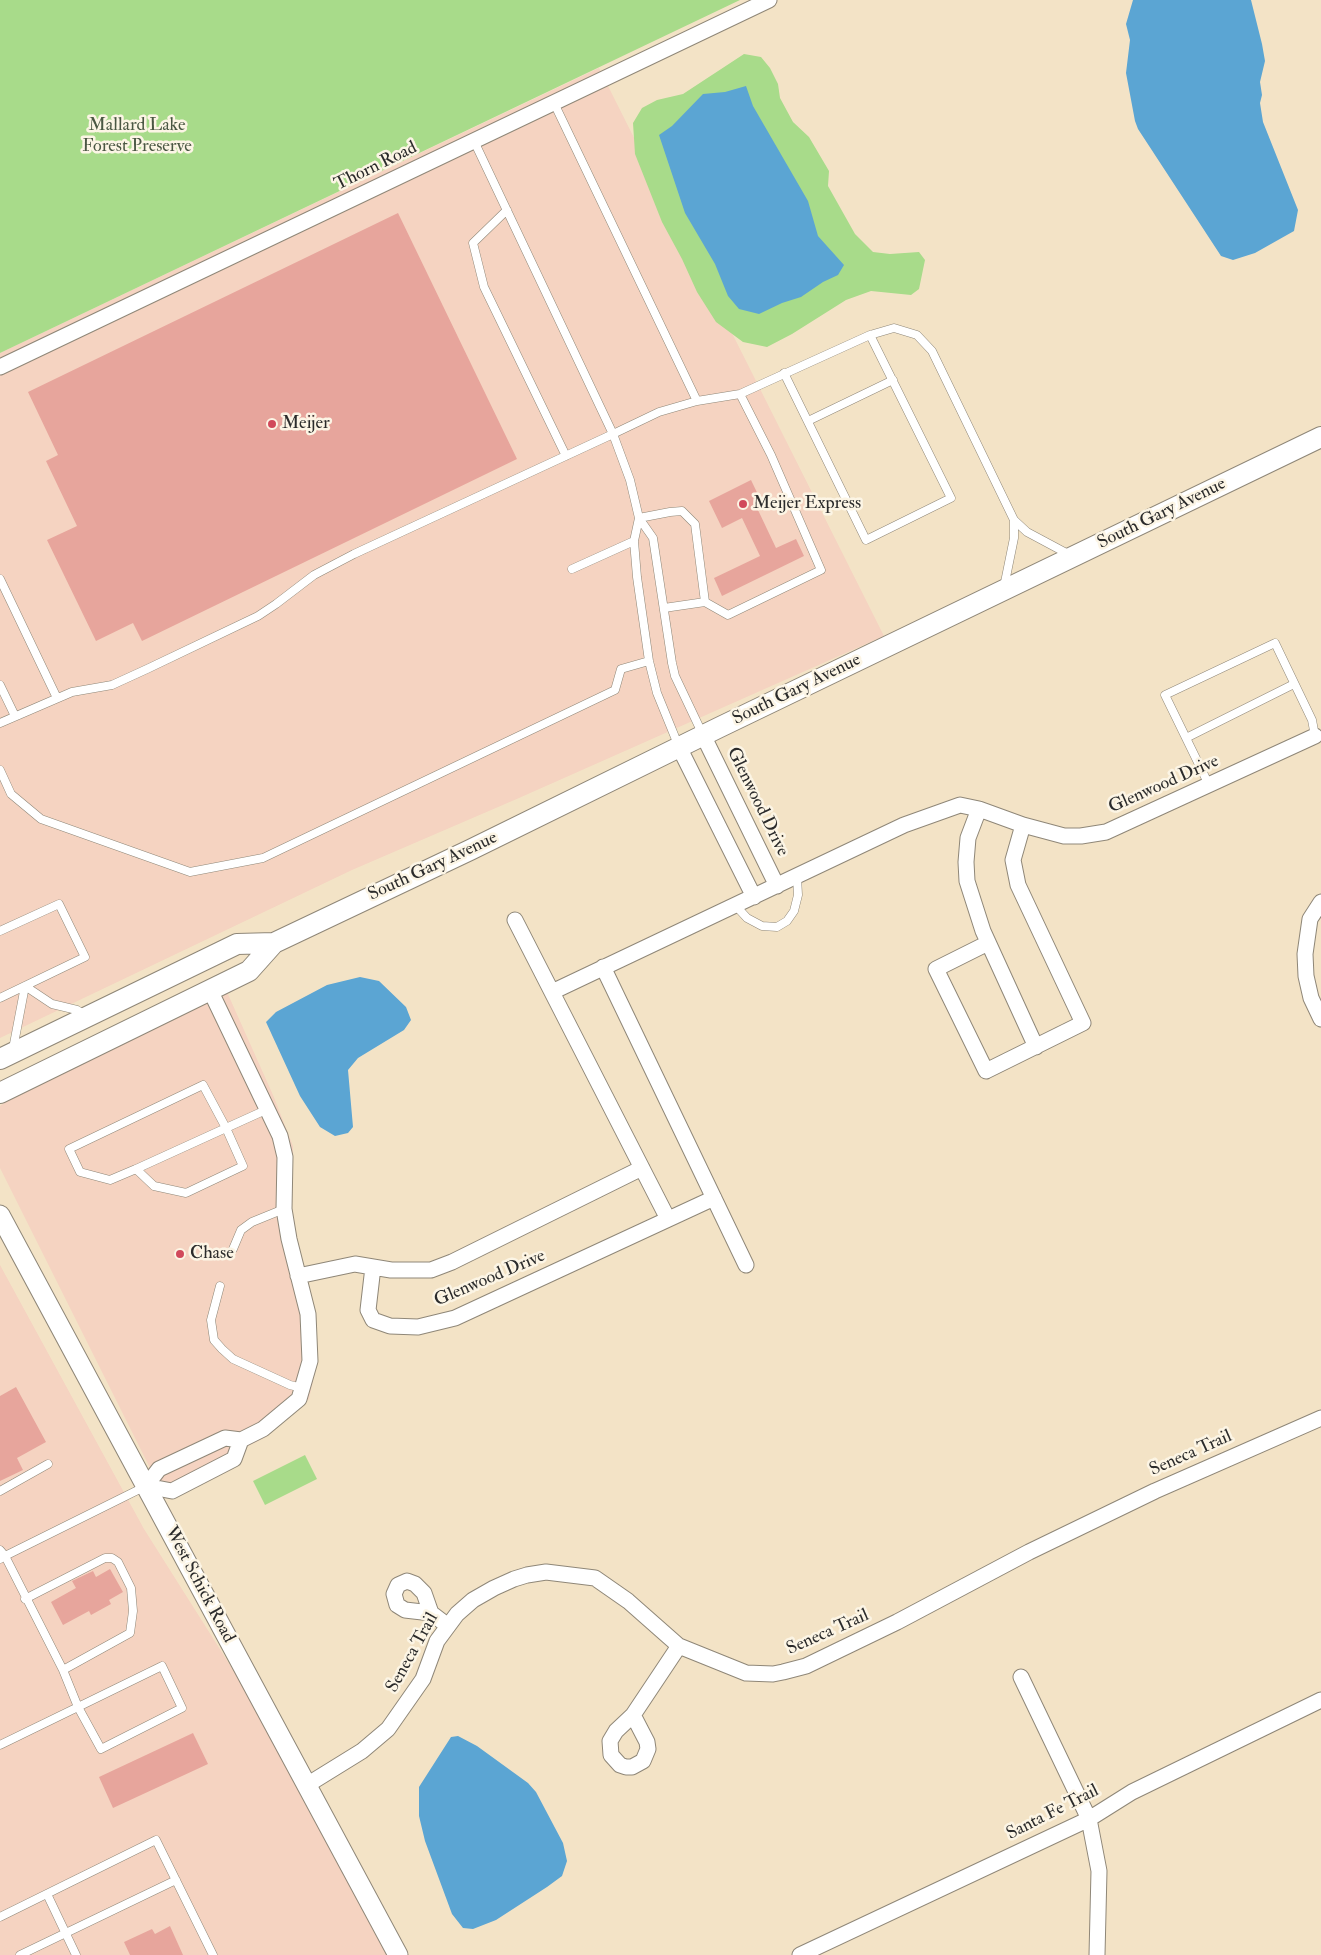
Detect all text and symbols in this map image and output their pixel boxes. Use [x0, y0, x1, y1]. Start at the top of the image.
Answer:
park label: Mallard Lake Forest Preserve [82, 115, 192, 158]
street label: Thorn Road [331, 138, 421, 196]
place label: Meijer [282, 413, 330, 435]
marker: Meijer [266, 418, 278, 430]
street label: South Gary Avenue [1094, 474, 1230, 554]
place label: Meijer Express [753, 493, 861, 515]
marker: Meijer Express [737, 498, 749, 510]
street label: South Gary Avenue [729, 650, 865, 730]
street label: Glenwood Drive [721, 744, 793, 860]
street label: Glenwood Drive [1106, 751, 1222, 819]
street label: South Gary Avenue [365, 828, 501, 906]
place label: Chase [190, 1243, 234, 1265]
street label: Glenwood Drive [431, 1246, 549, 1312]
marker: Chase [174, 1248, 186, 1260]
street label: Seneca Trail [1147, 1426, 1235, 1482]
street label: West Schick Road [159, 1523, 239, 1647]
street label: Seneca Trail [784, 1605, 872, 1661]
street label: Seneca Trail [382, 1609, 444, 1697]
street label: Santa Fe Trail [1003, 1781, 1103, 1845]

